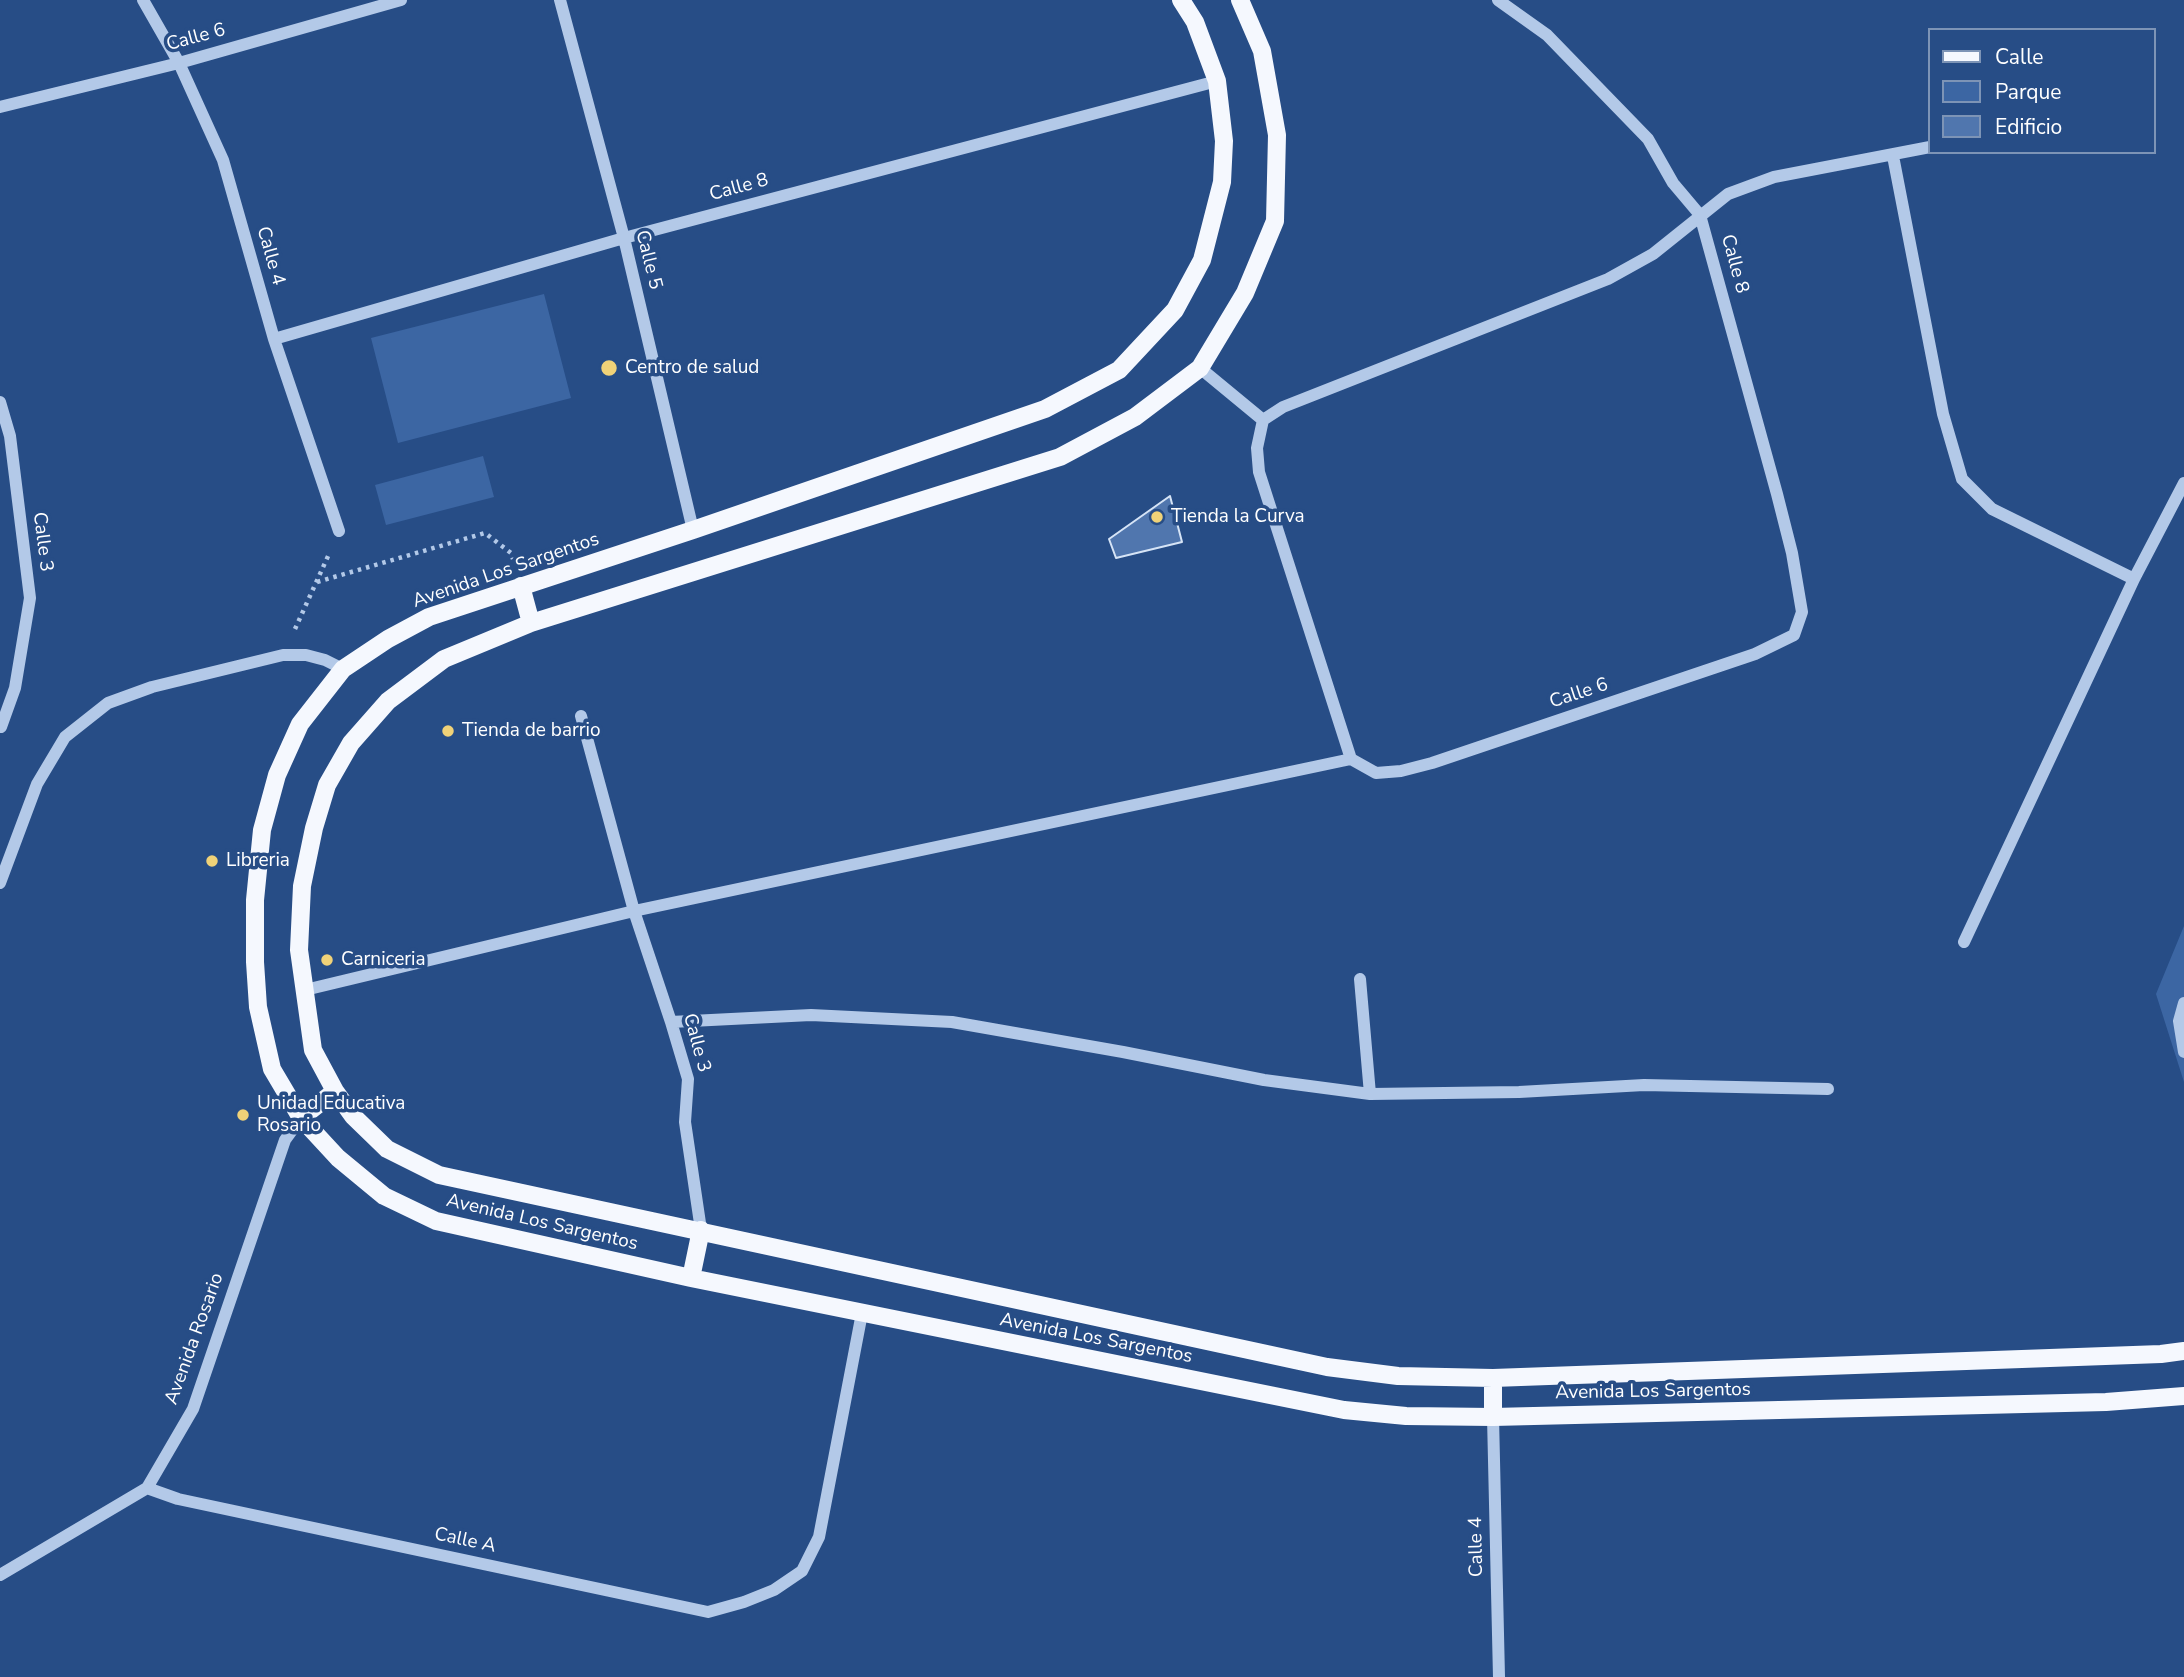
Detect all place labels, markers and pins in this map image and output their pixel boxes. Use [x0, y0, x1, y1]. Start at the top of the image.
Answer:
place label: Centro de salud [625, 357, 759, 379]
marker: Centro de salud [599, 358, 619, 378]
place label: Tienda la Curva [1171, 506, 1305, 528]
marker: Tienda la Curva [1149, 509, 1165, 525]
place label: Tienda de barrio [462, 720, 601, 742]
marker: Tienda de barrio [440, 723, 456, 739]
place label: Libreria [226, 850, 290, 872]
marker: Libreria [204, 853, 220, 869]
place label: Carniceria [341, 949, 426, 971]
marker: Carniceria [319, 952, 335, 968]
place label: Unidad Educativa Rosario [257, 1093, 405, 1137]
marker: Unidad Educativa Rosario [235, 1107, 251, 1123]

